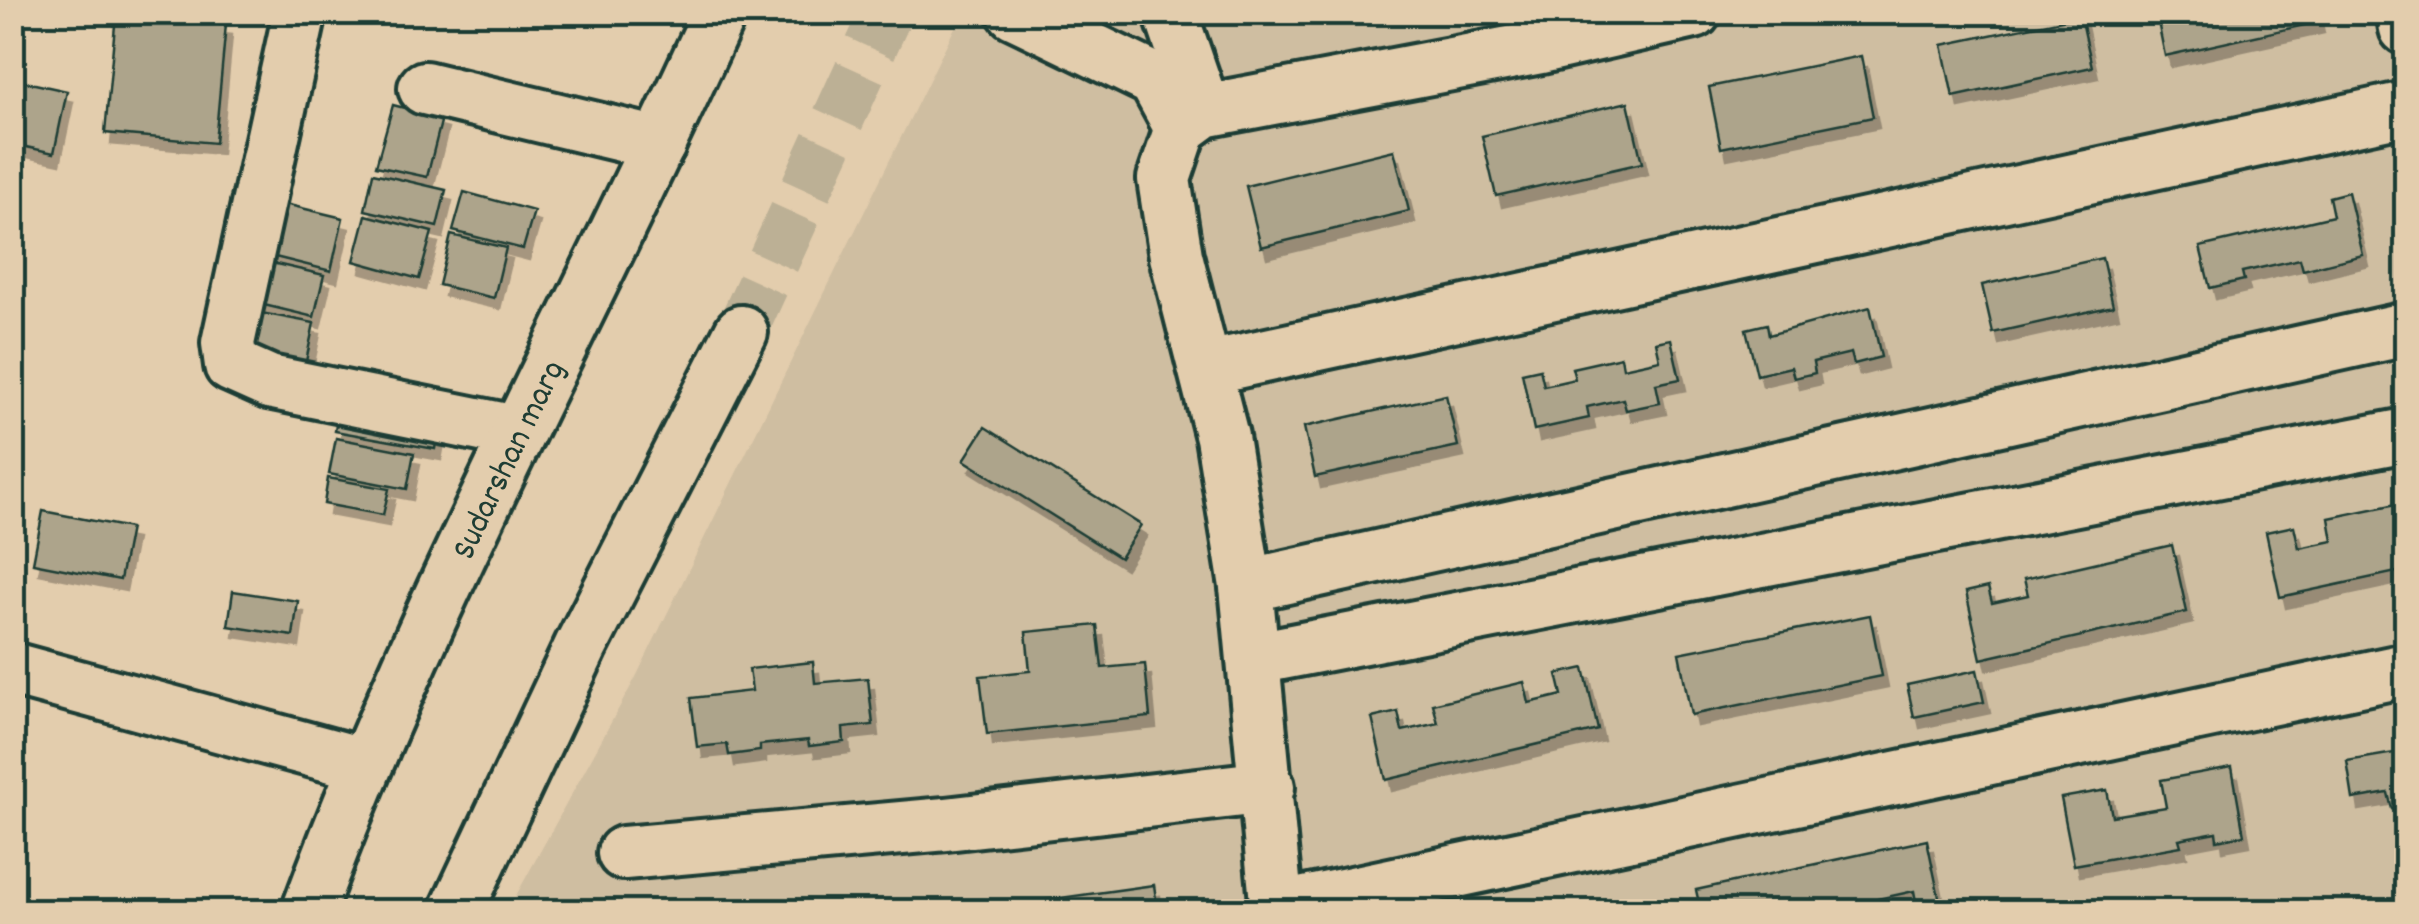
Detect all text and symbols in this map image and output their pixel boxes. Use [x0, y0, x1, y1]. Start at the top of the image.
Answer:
street label: Sudarshan marg [441, 352, 580, 569]

